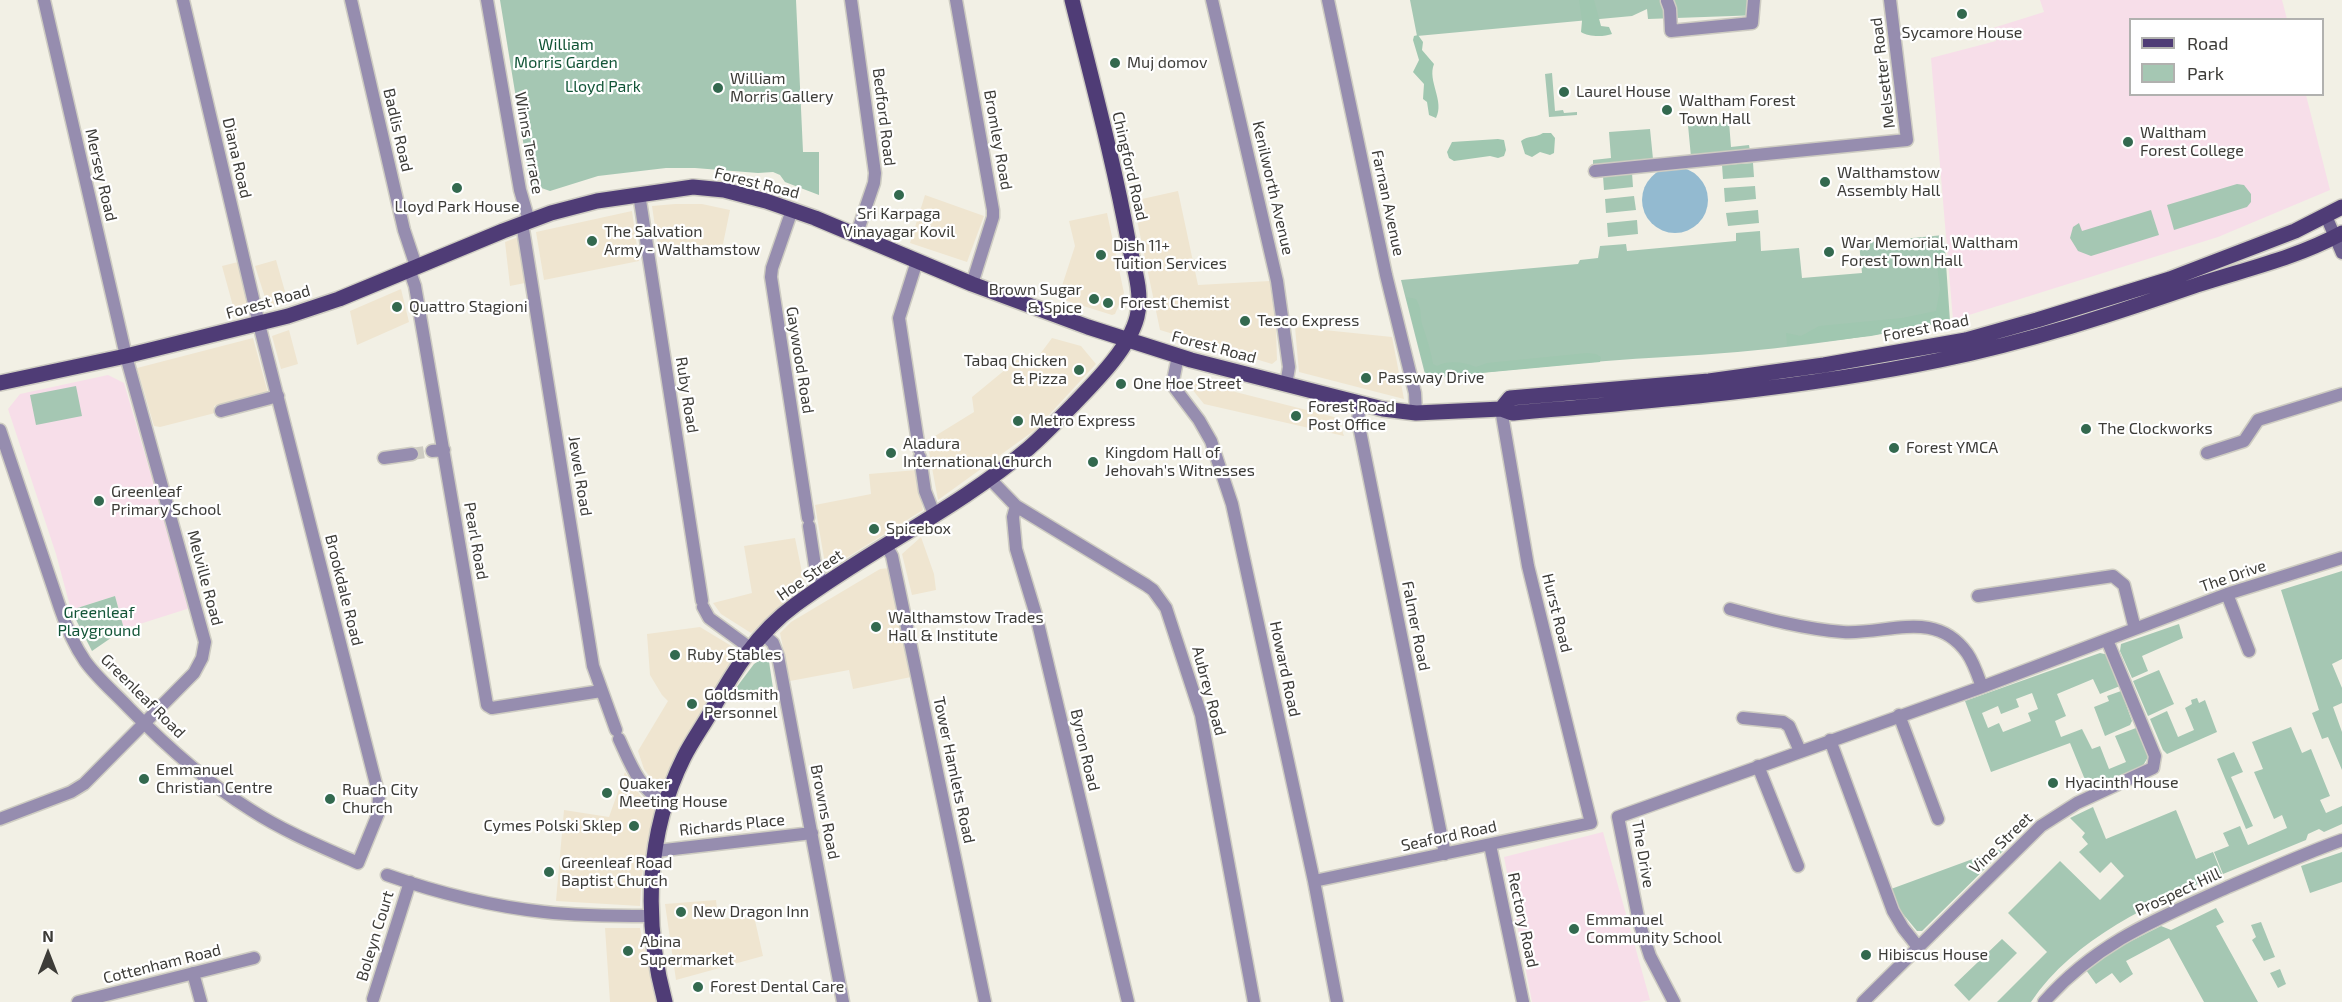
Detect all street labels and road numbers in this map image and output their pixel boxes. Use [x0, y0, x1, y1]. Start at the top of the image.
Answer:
street label: Melsetter Road [1867, 16, 1899, 130]
street label: Bedford Road [868, 67, 900, 167]
street label: Badlis Road [379, 86, 417, 174]
street label: Bromley Road [980, 88, 1016, 192]
street label: Winns Terrace [511, 90, 547, 196]
street label: Chingford Road [1108, 110, 1152, 222]
street label: Diana Road [218, 116, 256, 200]
street label: Kenilworth Avenue [1248, 119, 1298, 257]
street label: Mersey Road [81, 127, 121, 223]
street label: Farnan Avenue [1367, 148, 1409, 258]
street label: Forest Road [713, 163, 801, 203]
street label: Forest Road [224, 281, 312, 323]
street label: Gaywood Road [782, 305, 818, 415]
street label: Forest Road [1882, 310, 1970, 346]
street label: Forest Road [1170, 326, 1258, 368]
street label: Ruby Road [672, 356, 702, 434]
street label: Jewel Road [564, 435, 596, 517]
street label: Pearl Road [460, 501, 492, 581]
street label: Melville Road [183, 528, 227, 628]
street label: Brookdale Road [321, 532, 367, 648]
street label: Hoe Street [773, 545, 847, 605]
street label: The Drive [2197, 556, 2269, 596]
street label: Hurst Road [1538, 571, 1576, 655]
street label: Falmer Road [1398, 579, 1434, 673]
street label: Howard Road [1265, 619, 1305, 719]
street label: Aubrey Road [1188, 644, 1230, 738]
street label: Greenleaf Road [97, 650, 189, 742]
street label: Tower Hamlets Road [929, 695, 979, 845]
street label: Byron Road [1066, 707, 1104, 793]
street label: Browns Road [806, 763, 844, 861]
street label: Vine Street [1966, 808, 2036, 878]
street label: Richards Place [678, 810, 786, 840]
street label: Seaford Road [1399, 817, 1499, 855]
street label: The Drive [1628, 818, 1658, 890]
street label: Prospect Hill [2132, 864, 2224, 920]
street label: Rectory Road [1504, 871, 1542, 969]
street label: Boleyn Court [352, 888, 398, 984]
street label: Cottenham Road [101, 940, 223, 988]

